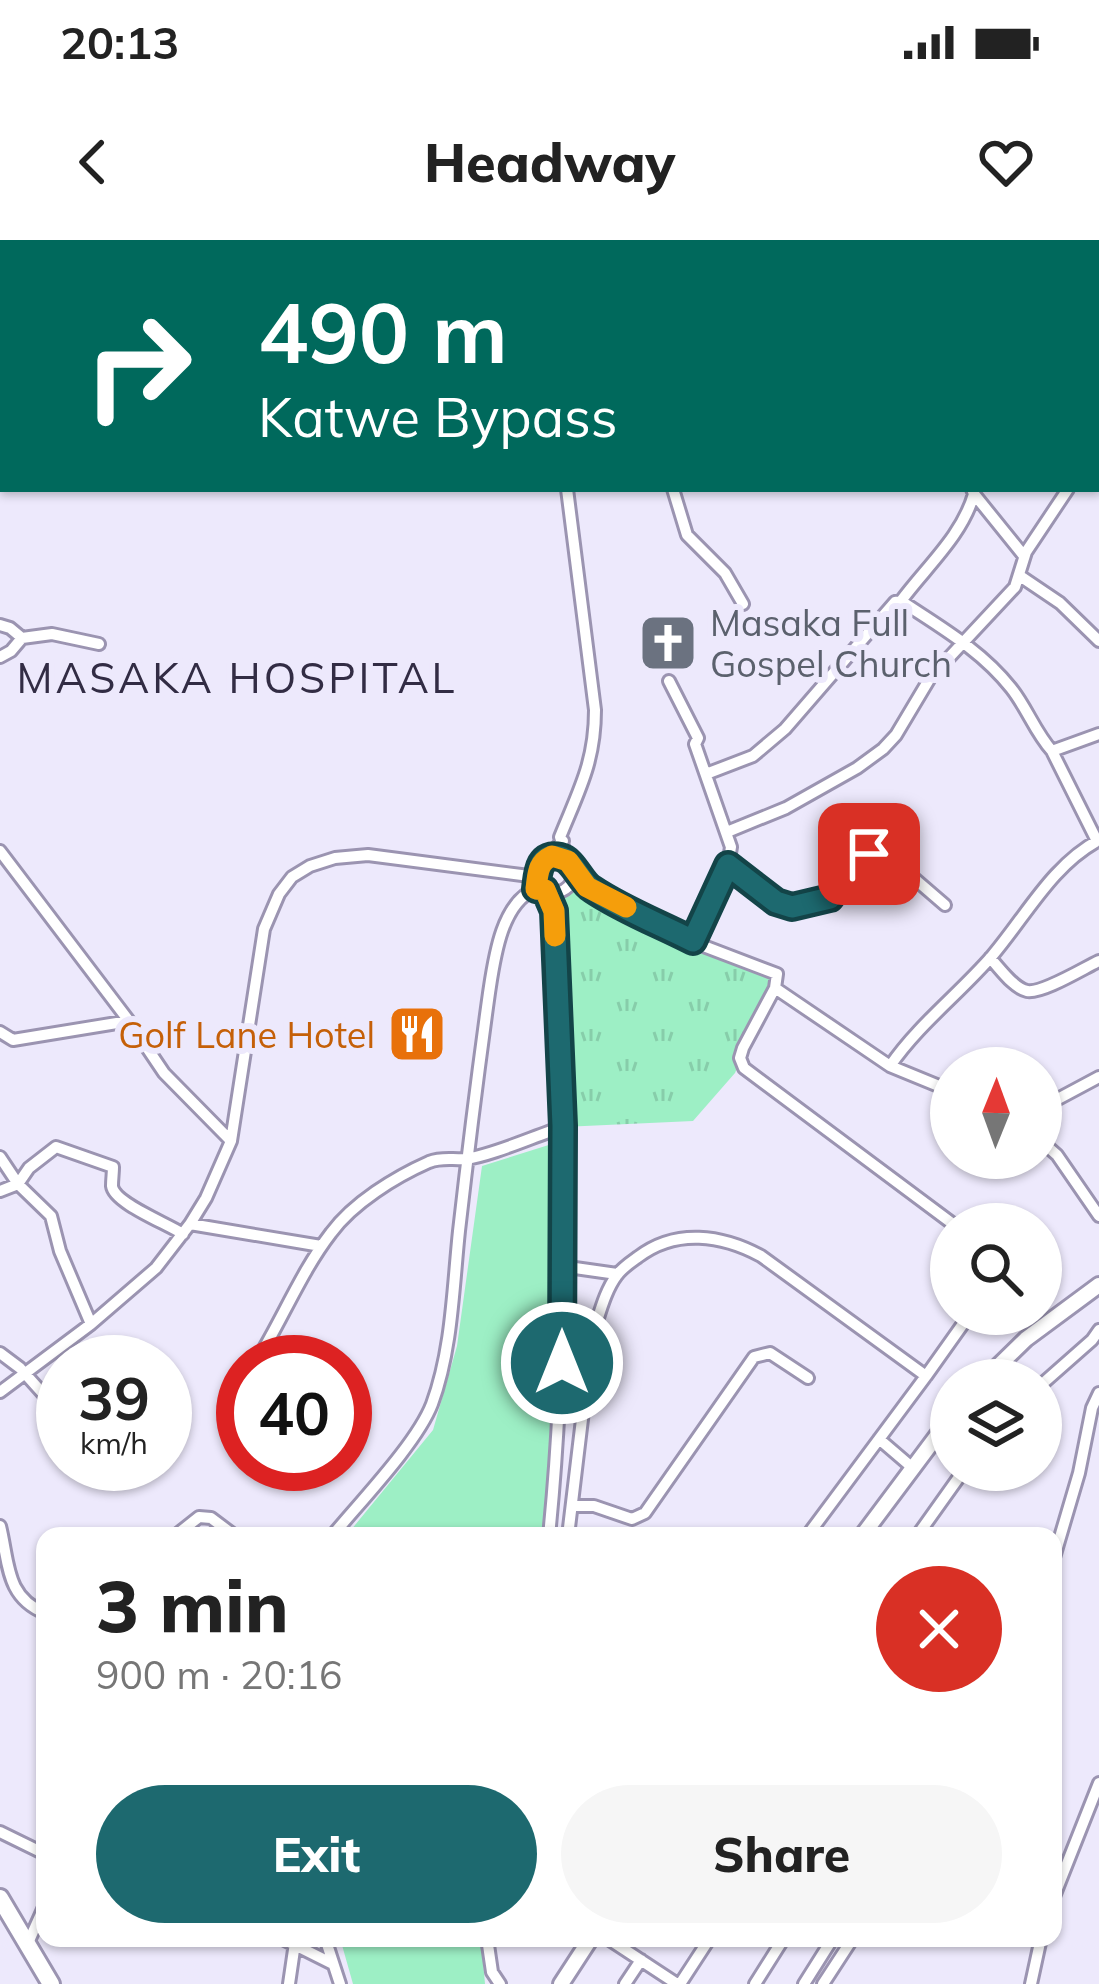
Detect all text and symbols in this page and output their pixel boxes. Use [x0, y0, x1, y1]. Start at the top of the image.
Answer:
text: 20:13 [60, 14, 179, 70]
text: Headway [424, 128, 675, 196]
icon: back [60, 129, 126, 195]
icon: heart [973, 129, 1039, 195]
text: 490 m [258, 279, 508, 384]
icon: right [60, 288, 216, 444]
text: Katwe Bypass [258, 383, 618, 451]
place label: Masaka Full Gospel Church [710, 600, 952, 686]
church icon: Masaka Full Gospel Church [637, 612, 699, 674]
district label: MASAKA HOSPITAL [17, 651, 457, 704]
pin [818, 803, 920, 905]
icon: arrive [836, 821, 902, 887]
restaurant icon: Golf Lane Hotel [386, 1003, 448, 1065]
place label: Golf Lane Hotel [118, 1012, 375, 1057]
north arrow [930, 1047, 1062, 1179]
map controls [930, 1047, 1062, 1491]
button: search [930, 1203, 1062, 1335]
position arrow [499, 1300, 625, 1426]
speed limit sign: 40 [216, 1335, 372, 1491]
button: layers [930, 1359, 1062, 1491]
text: 39 [78, 1360, 150, 1435]
text: km/h [80, 1424, 148, 1462]
text: 3 min [96, 1560, 289, 1650]
button: close [876, 1566, 1002, 1692]
text: 900 m · 20:16 [96, 1650, 342, 1699]
button: Exit [96, 1785, 537, 1923]
button: Share [561, 1785, 1002, 1923]

